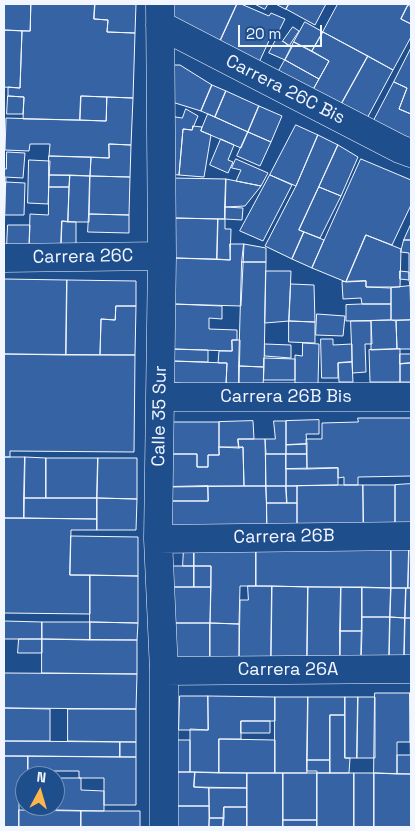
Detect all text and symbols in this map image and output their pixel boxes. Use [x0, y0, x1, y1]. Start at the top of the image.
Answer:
scale bar [240, 15, 324, 47]
text: 20 m [246, 24, 281, 43]
street label: Carrera 26C Bis [222, 51, 348, 129]
street label: Carrera 26C [32, 245, 134, 269]
street label: Calle 35 Sur [148, 365, 172, 467]
street label: Carrera 26B Bis [220, 386, 352, 408]
street label: Carrera 26B [233, 525, 335, 549]
street label: Carrera 26A [238, 659, 338, 681]
north arrow [15, 766, 65, 816]
text: N [36, 768, 47, 787]

